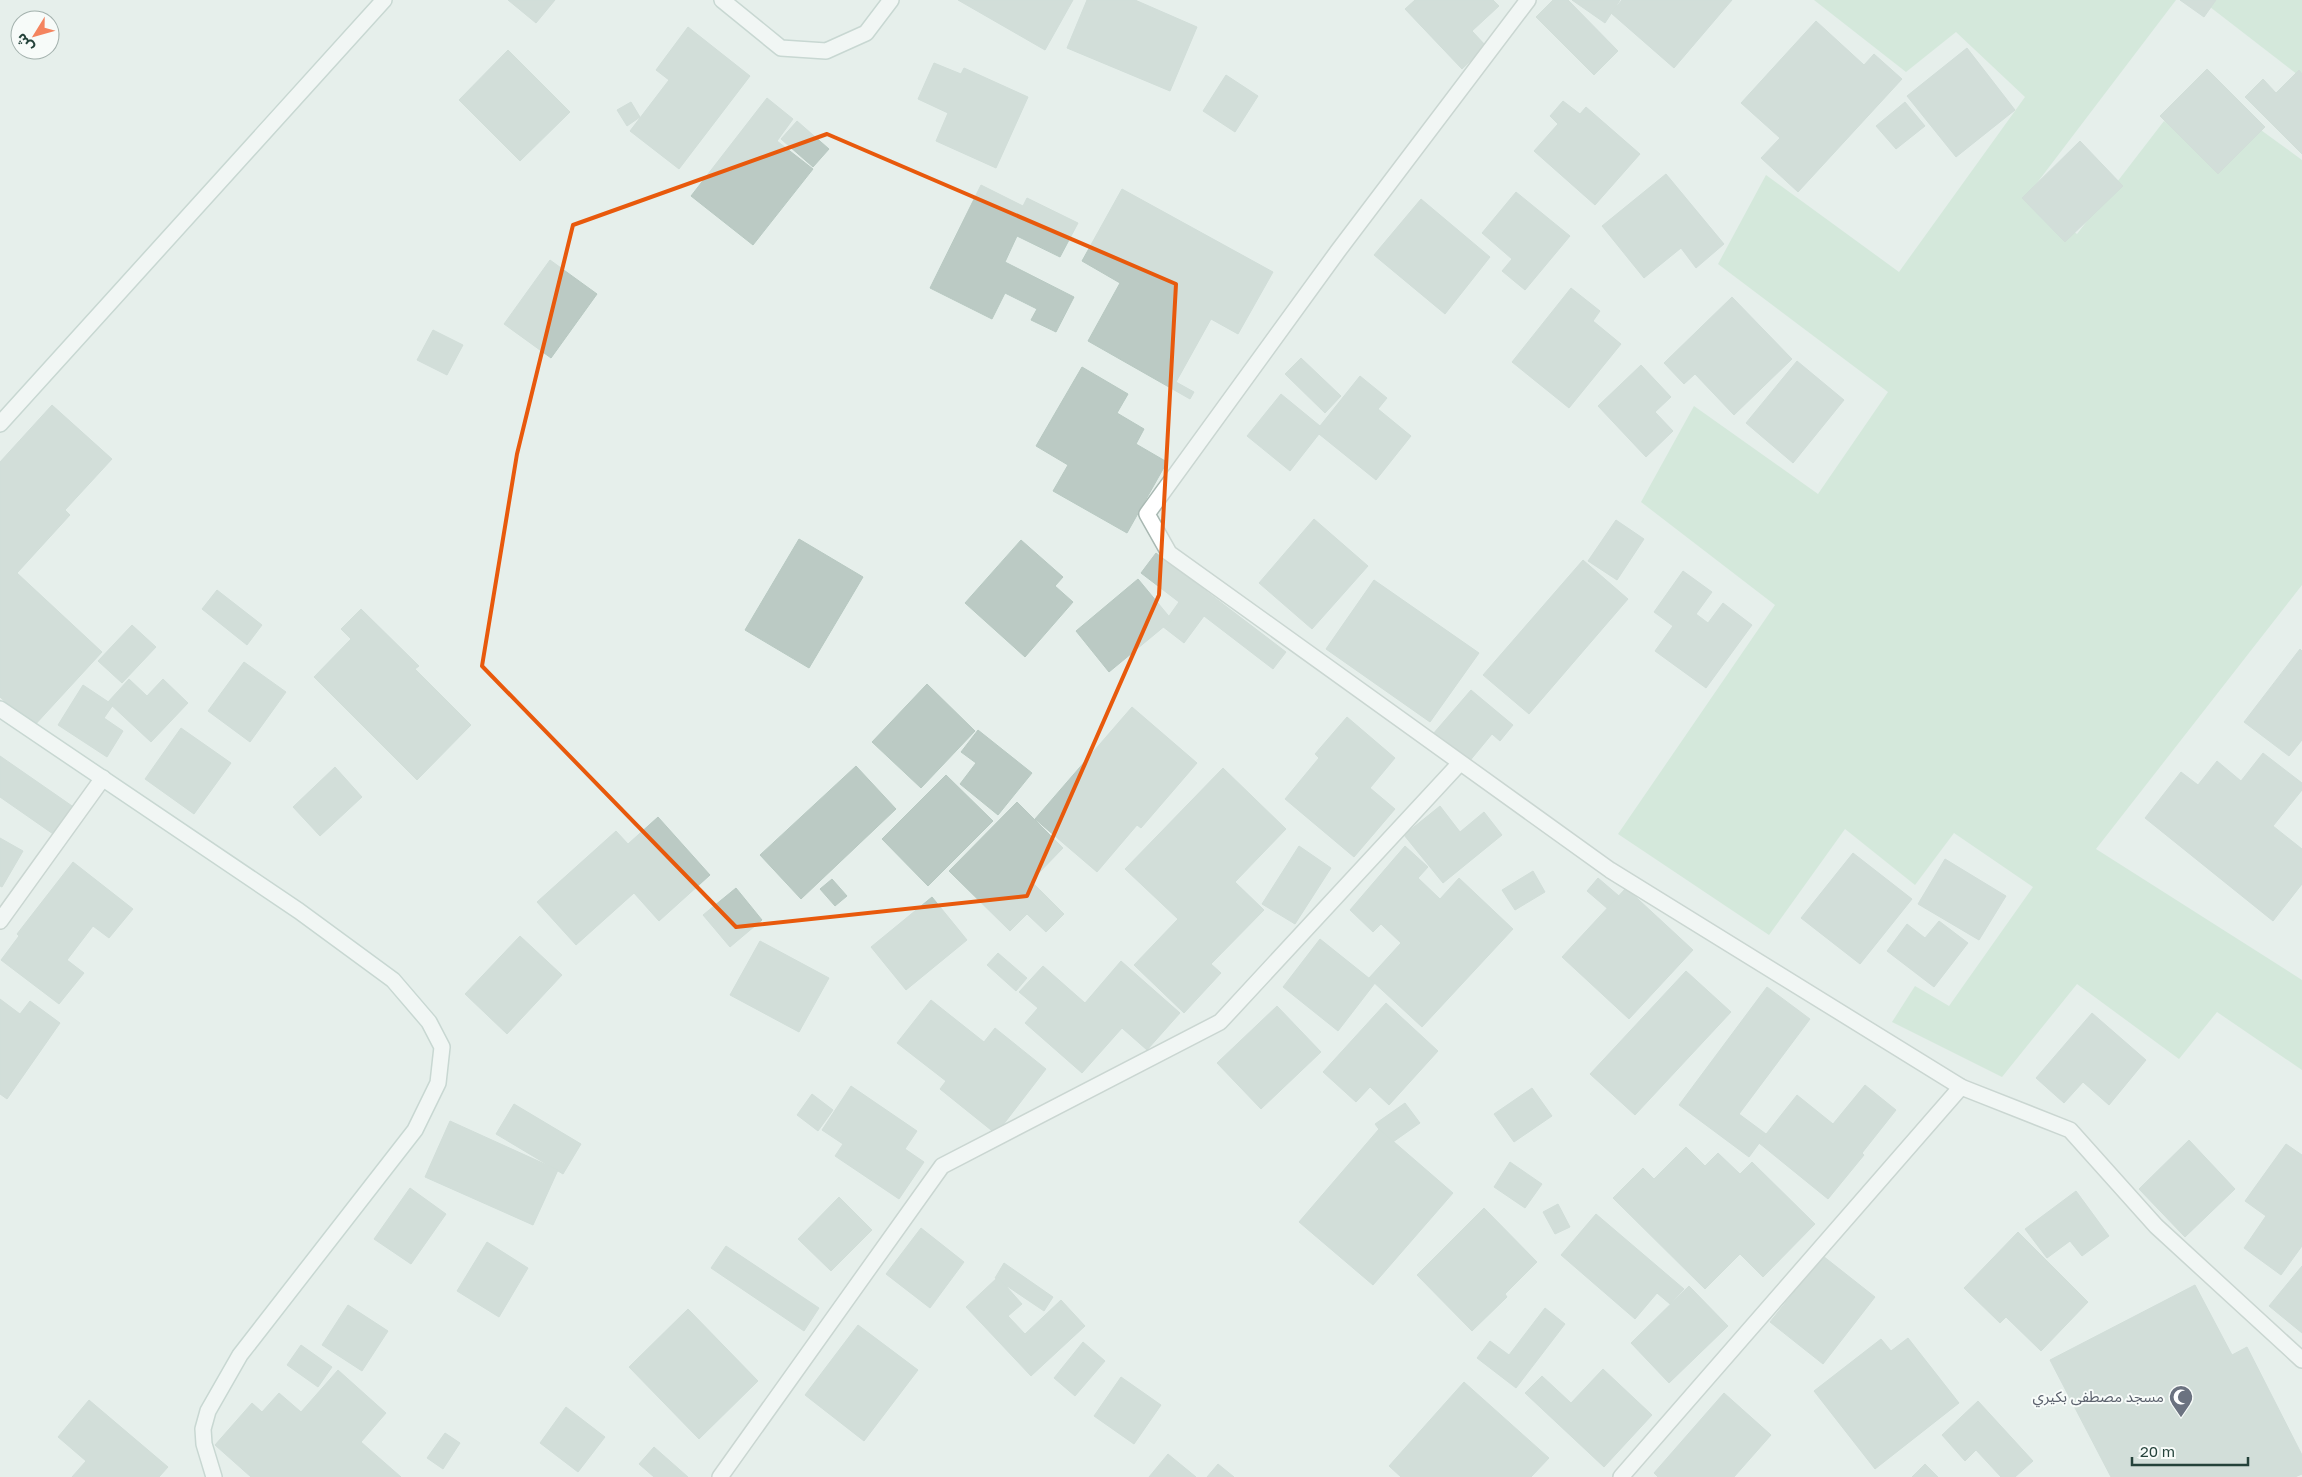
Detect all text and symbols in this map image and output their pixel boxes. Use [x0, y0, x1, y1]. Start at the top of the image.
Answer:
north arrow [10, 10, 60, 60]
text: ش [12, 30, 37, 56]
mosque icon: مسجد مصطفى بكيري [2168, 1384, 2194, 1418]
place label: مسجد مصطفى بكيري [2033, 1387, 2164, 1408]
scale bar [2132, 1434, 2248, 1466]
text: 20 m [2140, 1442, 2175, 1460]

